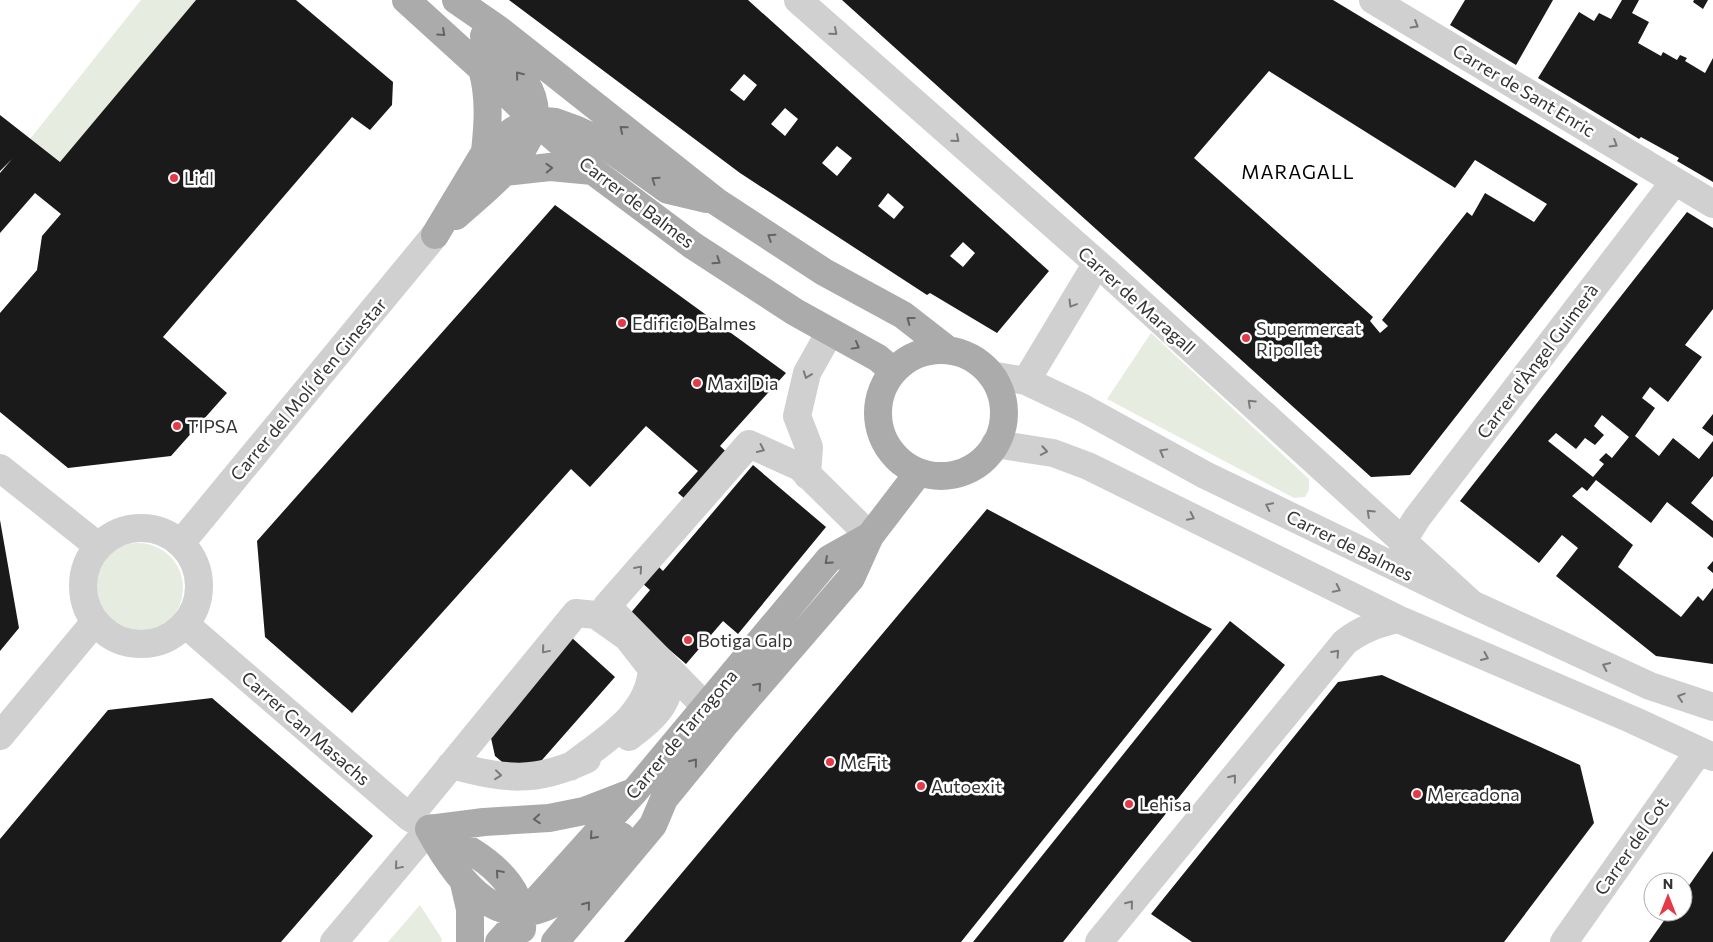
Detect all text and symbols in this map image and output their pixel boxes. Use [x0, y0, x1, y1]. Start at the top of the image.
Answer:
one-way arrow [1409, 19, 1418, 29]
one-way arrow [829, 26, 838, 35]
one-way arrow [437, 27, 446, 36]
street label: Carrer de Sant Enric [1449, 39, 1599, 141]
one-way arrow [516, 71, 525, 81]
one-way arrow [620, 126, 629, 134]
one-way arrow [951, 133, 960, 142]
one-way arrow [1609, 138, 1618, 148]
street label: Carrer de Balmes [575, 152, 699, 252]
district label: MARAGALL [1241, 160, 1355, 183]
one-way arrow [545, 163, 553, 173]
place label: Lidl [184, 167, 214, 189]
marker: Lidl [168, 172, 180, 184]
one-way arrow [651, 177, 661, 186]
one-way arrow [767, 234, 776, 243]
street label: Carrer de Maragall [1074, 242, 1200, 358]
one-way arrow [712, 255, 721, 264]
street label: Carrer d'Àngel Guimerà [1472, 279, 1602, 443]
street label: Carrer del Molí d'en Ginestar [225, 293, 391, 485]
one-way arrow [1069, 299, 1079, 308]
place label: Edificio Balmes [632, 312, 756, 334]
marker: Edificio Balmes [616, 317, 628, 329]
one-way arrow [906, 317, 916, 326]
place label: Supermercat Ripollet [1256, 317, 1362, 360]
marker: Supermercat Ripollet [1240, 332, 1252, 344]
one-way arrow [850, 340, 859, 350]
one-way arrow [803, 370, 813, 378]
place label: Maxi Dia [707, 372, 778, 394]
marker: Maxi Dia [691, 377, 703, 389]
one-way arrow [1247, 400, 1256, 409]
place label: TIPSA [187, 415, 238, 437]
marker: TIPSA [171, 420, 183, 432]
one-way arrow [756, 443, 765, 453]
one-way arrow [1039, 445, 1048, 455]
one-way arrow [1159, 448, 1168, 458]
one-way arrow [1265, 502, 1274, 512]
street label: Carrer de Balmes [1283, 505, 1417, 585]
one-way arrow [1367, 510, 1376, 519]
one-way arrow [1186, 511, 1195, 521]
one-way arrow [825, 555, 834, 564]
one-way arrow [633, 566, 642, 575]
one-way arrow [1332, 583, 1341, 593]
place label: Botiga Galp [698, 629, 793, 651]
marker: Botiga Galp [682, 634, 694, 646]
one-way arrow [542, 644, 550, 653]
one-way arrow [1330, 649, 1339, 658]
one-way arrow [1480, 650, 1489, 661]
one-way arrow [1602, 661, 1611, 672]
street label: Carrer de Tarragona [620, 665, 742, 803]
street label: Carrer Can Masachs [237, 666, 375, 790]
one-way arrow [752, 682, 761, 691]
one-way arrow [1678, 692, 1686, 702]
place label: McFit [840, 751, 888, 773]
marker: McFit [824, 756, 836, 768]
one-way arrow [689, 758, 698, 767]
one-way arrow [494, 769, 502, 780]
place label: Autoexit [931, 775, 1002, 797]
one-way arrow [1227, 775, 1236, 784]
marker: Autoexit [915, 780, 927, 792]
place label: Mercadona [1427, 783, 1520, 805]
marker: Mercadona [1411, 788, 1423, 800]
place label: Lehisa [1139, 793, 1191, 815]
street label: Carrer del Cot [1589, 793, 1673, 899]
marker: Lehisa [1123, 798, 1135, 810]
one-way arrow [533, 813, 541, 824]
one-way arrow [590, 831, 599, 840]
one-way arrow [395, 860, 403, 869]
one-way arrow [496, 869, 505, 878]
north arrow [1643, 872, 1693, 922]
text: N [1663, 875, 1673, 892]
one-way arrow [1124, 901, 1132, 910]
one-way arrow [582, 902, 591, 911]

